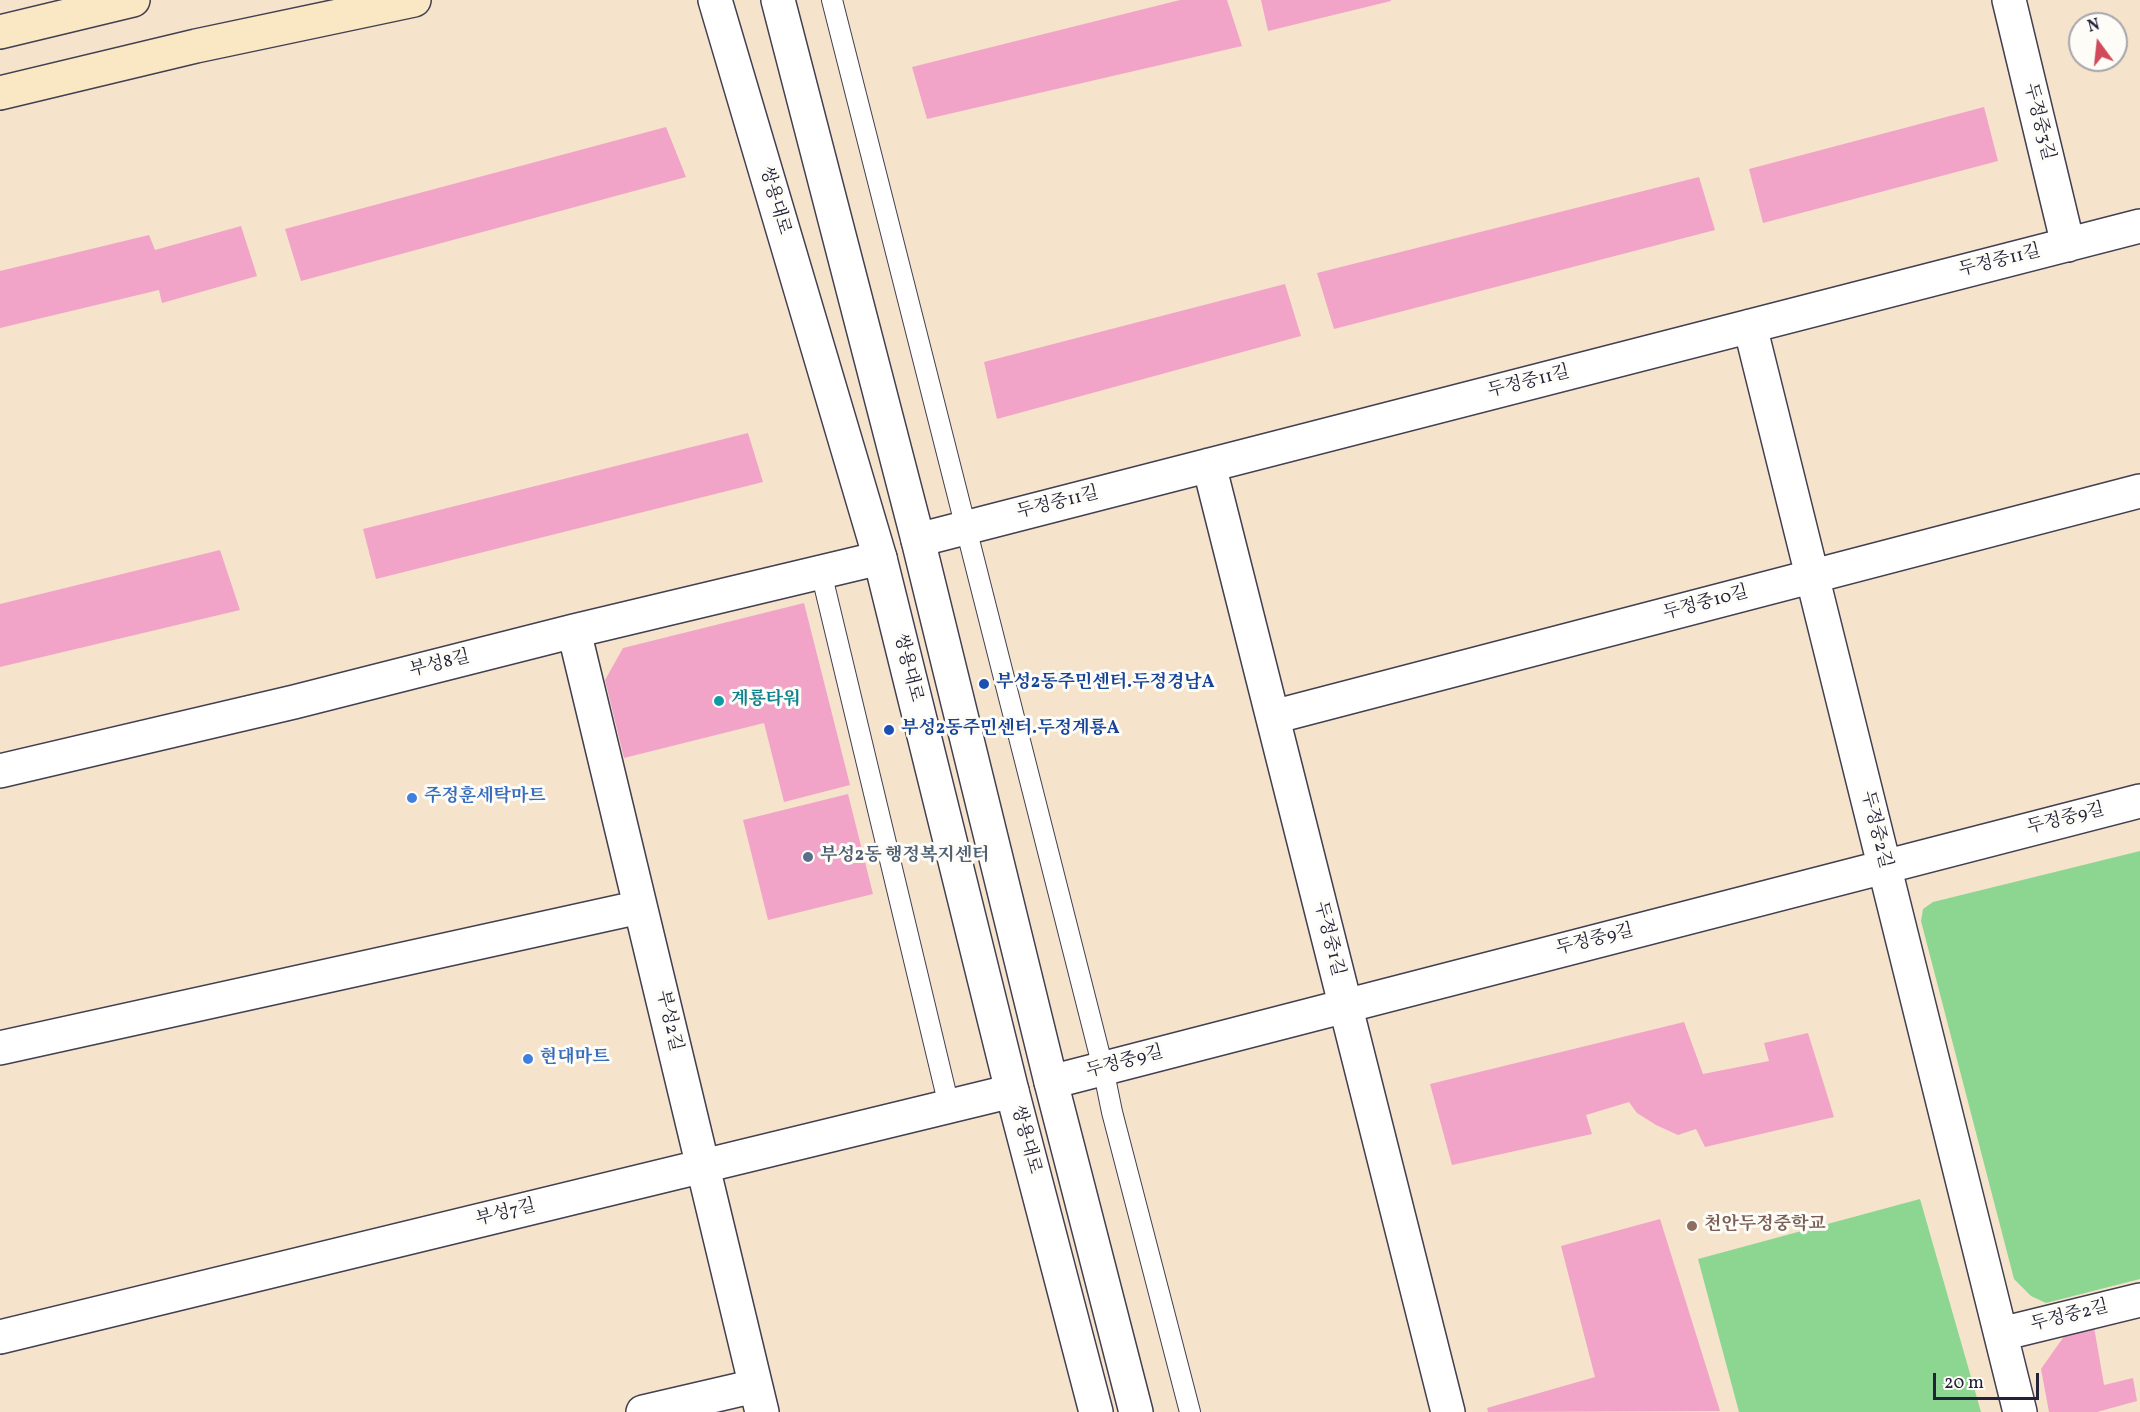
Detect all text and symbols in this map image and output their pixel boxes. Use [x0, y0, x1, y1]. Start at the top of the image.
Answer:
north arrow [2068, 12, 2128, 72]
text: N [2085, 14, 2102, 39]
street label: 두정중3길 [2018, 81, 2058, 163]
street label: 쌍용대로 [754, 165, 794, 237]
street label: 두정중11길 [1957, 241, 2043, 283]
street label: 두정중11길 [1486, 362, 1572, 404]
street label: 두정중11길 [1015, 483, 1101, 525]
street label: 두정중10길 [1661, 582, 1751, 626]
street label: 쌍용대로 [888, 632, 926, 704]
street label: 부성8길 [408, 647, 472, 683]
place label: 부성2동주민센터.두정경남A [996, 673, 1215, 695]
marker: 부성2동주민센터.두정경남A [977, 677, 991, 691]
place label: 계룡타워 [731, 690, 801, 712]
marker: 계룡타워 [712, 694, 726, 708]
place label: 부성2동주민센터.두정계룡A [901, 719, 1120, 741]
marker: 부성2동주민센터.두정계룡A [882, 723, 896, 737]
place label: 주정훈세탁마트 [424, 787, 546, 809]
street label: 두정중2길 [1855, 789, 1895, 871]
marker: 주정훈세탁마트 [405, 791, 419, 805]
street label: 두정중9길 [2025, 800, 2107, 840]
place label: 부성2동 행정복지센터 [820, 846, 989, 868]
marker: 부성2동 행정복지센터 [801, 850, 815, 864]
street label: 두정중1길 [1308, 899, 1348, 979]
street label: 두정중9길 [1554, 921, 1636, 961]
street label: 부성2길 [651, 988, 685, 1054]
street label: 두정중9길 [1084, 1042, 1166, 1084]
place label: 현대마트 [540, 1048, 610, 1070]
marker: 현대마트 [521, 1052, 535, 1066]
street label: 쌍용대로 [1006, 1104, 1044, 1176]
street label: 부성7길 [474, 1196, 538, 1232]
place label: 천안두정중학교 [1704, 1215, 1826, 1237]
marker: 천안두정중학교 [1685, 1219, 1699, 1233]
street label: 두정중2길 [2029, 1297, 2111, 1337]
scale bar [1936, 1361, 2042, 1399]
text: 20 m [1944, 1371, 1984, 1396]

